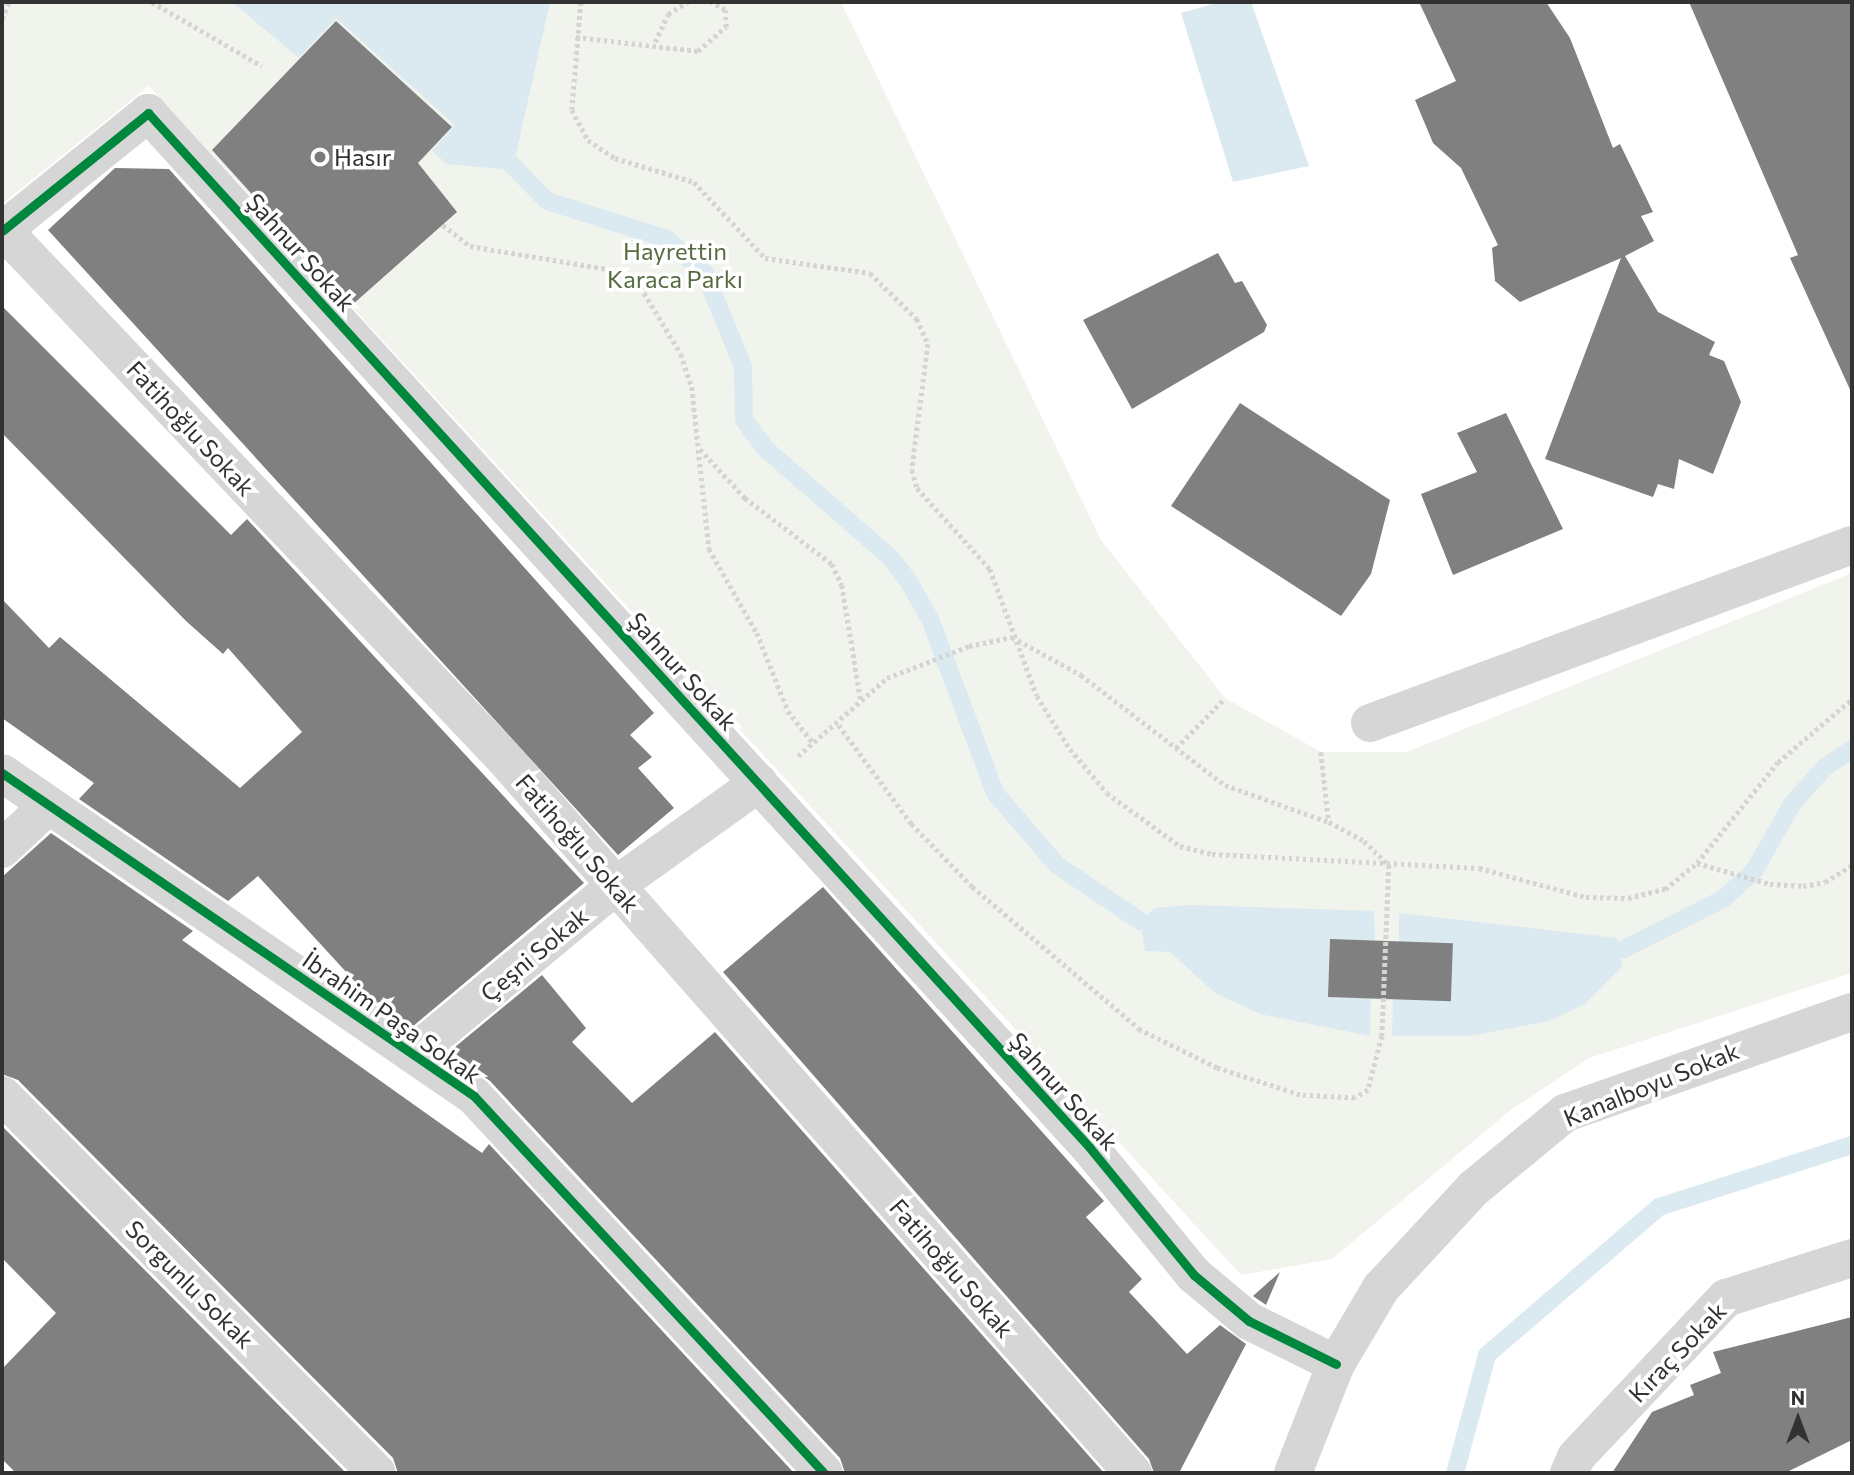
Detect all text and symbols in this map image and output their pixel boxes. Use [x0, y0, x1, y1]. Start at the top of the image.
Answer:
place label: Hasır [334, 143, 391, 171]
marker: Hasır [312, 149, 328, 165]
street label: Şahnur Sokak [241, 187, 361, 317]
park label: Hayrettin Karaca Parkı [607, 237, 743, 293]
street label: Fatihoğlu Sokak [121, 355, 261, 501]
street label: Şahnur Sokak [623, 606, 743, 736]
street label: Fatihoğlu Sokak [510, 768, 646, 918]
street label: Çeşni Sokak [474, 901, 594, 1007]
street label: İbrahim Paşa Sokak [297, 945, 487, 1089]
street label: Şahnur Sokak [1004, 1026, 1124, 1156]
street label: Kanalboyu Sokak [1559, 1036, 1743, 1132]
street label: Fatihoğlu Sokak [884, 1193, 1020, 1343]
street label: Sorgunlu Sokak [120, 1214, 260, 1354]
street label: Kıraç Sokak [1622, 1296, 1732, 1408]
north arrow [1763, 1384, 1833, 1454]
text: N [1791, 1386, 1805, 1409]

